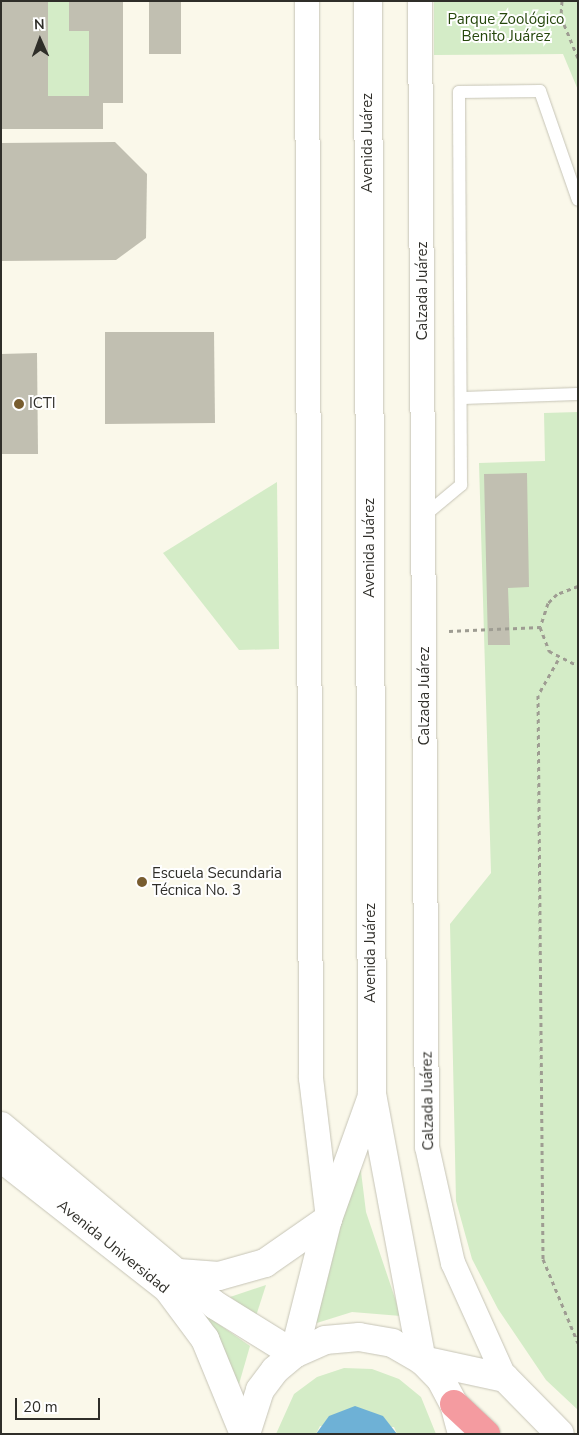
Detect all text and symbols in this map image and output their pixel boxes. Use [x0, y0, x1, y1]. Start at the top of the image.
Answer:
park label: Parque Zoológico Benito Juárez [448, 10, 564, 45]
north arrow [15, 15, 65, 65]
text: N [34, 15, 45, 34]
street label: Avenida Juárez [359, 93, 377, 193]
street label: Calzada Juárez [414, 242, 432, 340]
place label: ICTI [29, 395, 56, 413]
marker: ICTI [13, 398, 25, 410]
street label: Avenida Juárez [361, 498, 379, 598]
street label: Calzada Juárez [416, 647, 434, 745]
place label: Escuela Secundaria Técnica No. 3 [152, 864, 282, 899]
marker: Escuela Secundaria Técnica No. 3 [136, 876, 148, 888]
street label: Avenida Juárez [362, 903, 380, 1003]
street label: Calzada Juárez [418, 1051, 438, 1151]
street label: Avenida Universidad [53, 1196, 173, 1298]
scale bar [18, 1388, 102, 1420]
text: 20 m [23, 1397, 58, 1417]

